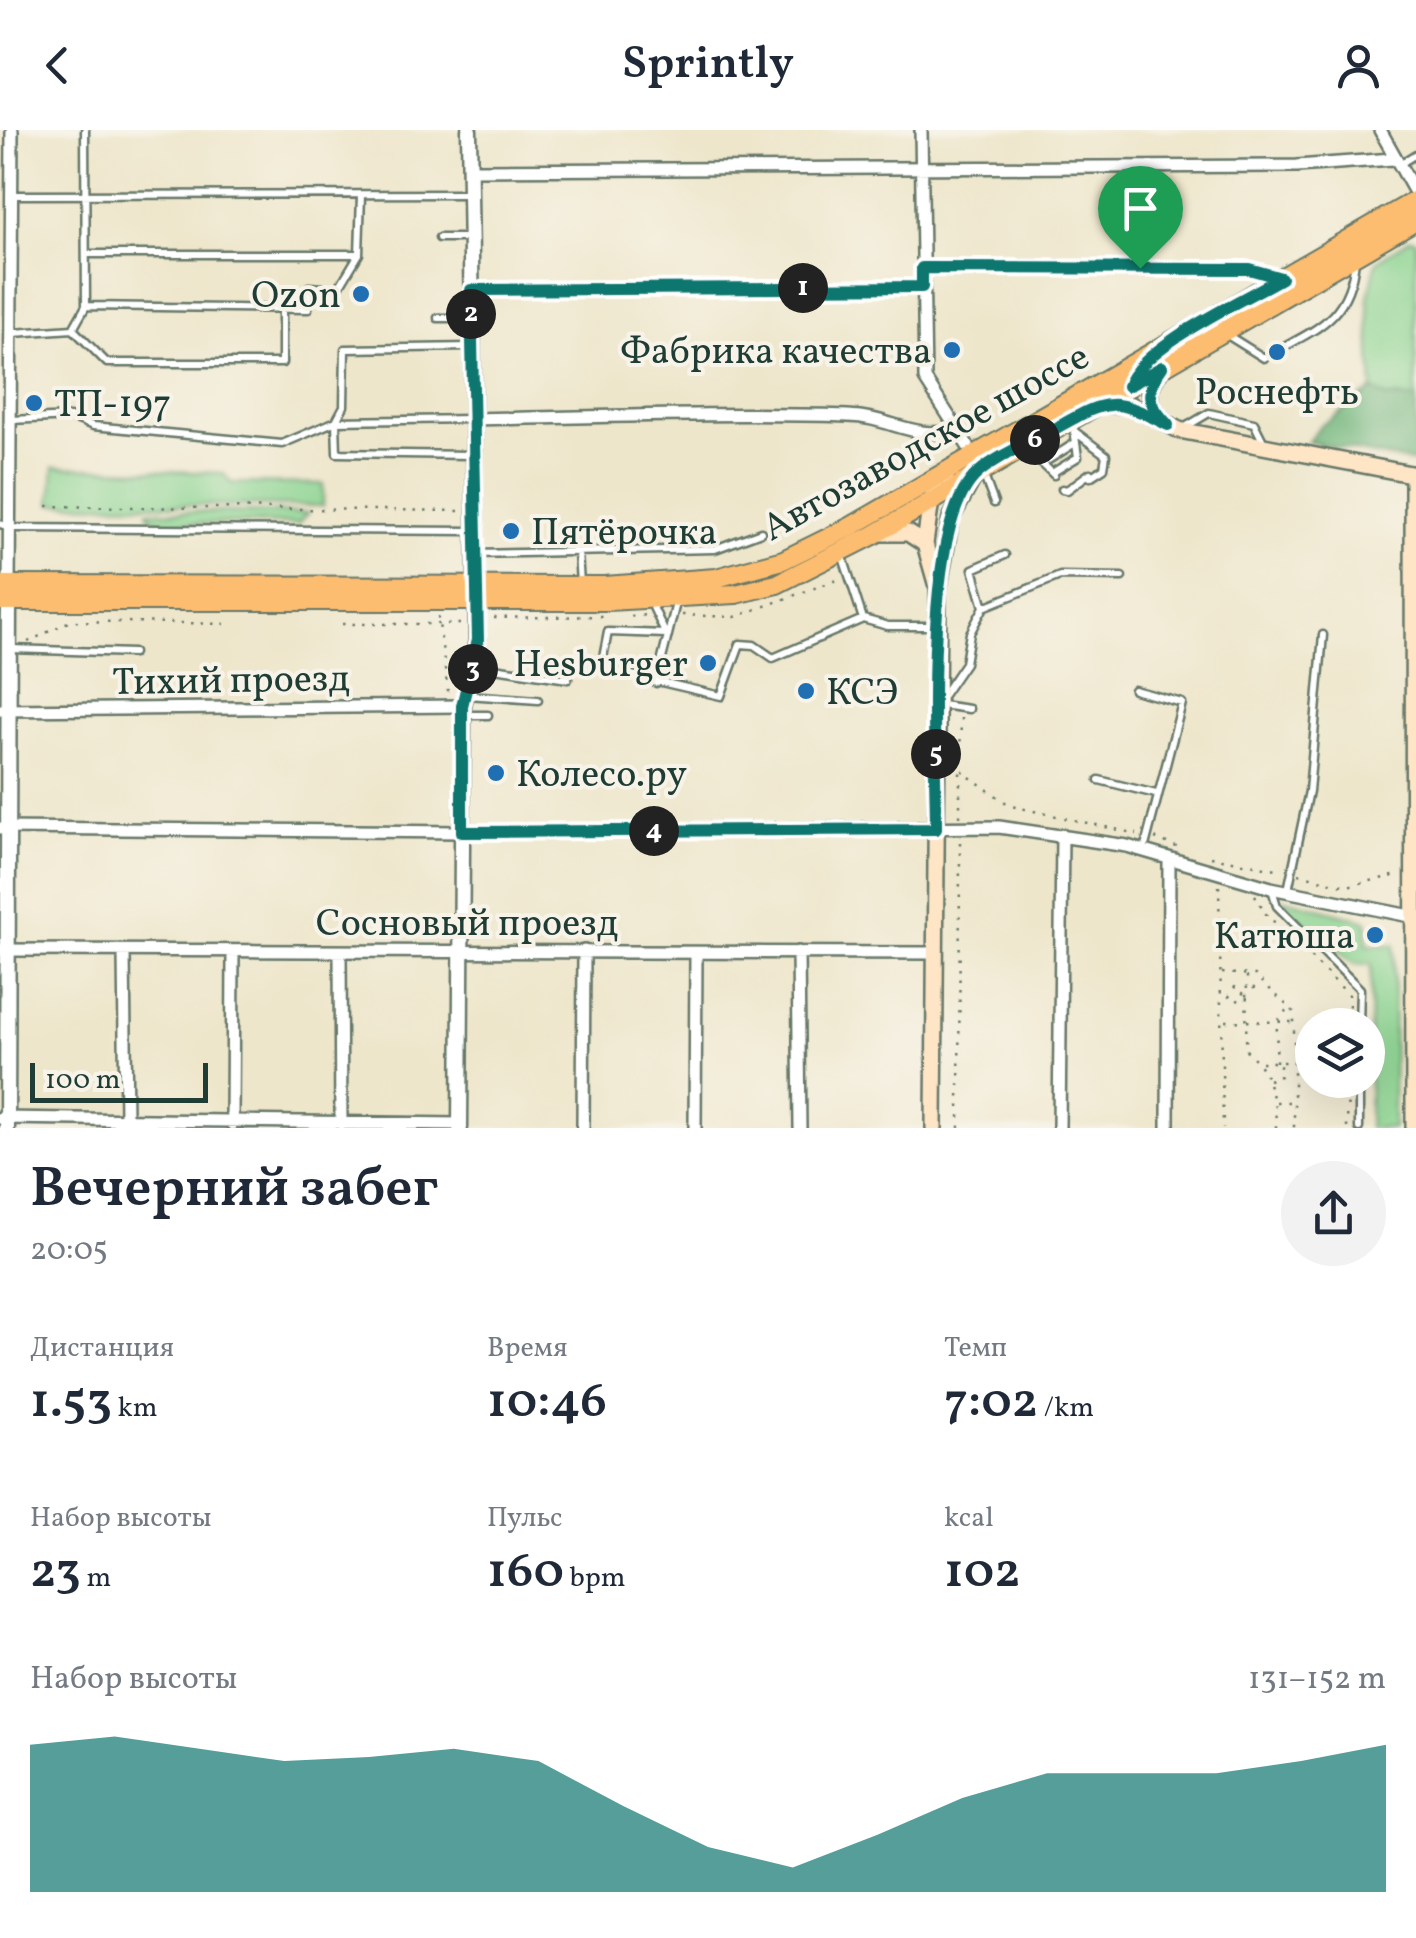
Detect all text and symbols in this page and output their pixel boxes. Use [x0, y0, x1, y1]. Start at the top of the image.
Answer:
text: Sprintly [622, 34, 794, 97]
icon: back [30, 38, 85, 93]
icon: person [1331, 38, 1386, 93]
pin [1098, 166, 1183, 269]
icon: arrive [1113, 181, 1168, 236]
pin: 1 [778, 263, 828, 313]
text: 1 [797, 268, 809, 307]
place label: Ozon [251, 271, 341, 324]
marker: Ozon [350, 283, 372, 305]
pin: 2 [446, 289, 496, 339]
text: 2 [464, 294, 478, 333]
place label: Фабрика качества [620, 327, 932, 380]
street label: Автозаводское шоссе [754, 332, 1100, 556]
marker: Фабрика качества [941, 339, 963, 361]
marker: Роснефть [1266, 341, 1288, 363]
place label: Роснефть [1195, 368, 1359, 421]
place label: ТП-197 [54, 380, 171, 433]
marker: ТП-197 [23, 392, 45, 414]
pin: 6 [1010, 415, 1060, 465]
text: 6 [1027, 420, 1043, 459]
place label: Пятёрочка [531, 508, 717, 561]
marker: Пятёрочка [500, 520, 522, 542]
place label: Hesburger [514, 640, 688, 693]
pin: 3 [448, 644, 498, 694]
text: 3 [466, 649, 480, 688]
marker: Hesburger [697, 652, 719, 674]
street label: Тихий проезд [112, 654, 350, 711]
place label: КСЭ [826, 668, 898, 721]
marker: КСЭ [795, 680, 817, 702]
pin: 5 [911, 729, 961, 779]
text: 5 [929, 734, 943, 773]
place label: Колесо.ру [516, 750, 687, 803]
marker: Колесо.ру [485, 762, 507, 784]
pin: 4 [629, 806, 679, 856]
text: 4 [646, 811, 662, 850]
street label: Сосновый проезд [316, 899, 618, 952]
place label: Катюша [1214, 912, 1355, 965]
marker: Катюша [1364, 924, 1386, 946]
map controls [1295, 1008, 1385, 1098]
button: layers [1295, 1008, 1385, 1098]
scale bar [30, 1058, 208, 1103]
text: 100 m [45, 1061, 120, 1100]
text: Вечерний забег [30, 1153, 438, 1229]
button: share [1281, 1161, 1386, 1266]
text: 20:05 [30, 1229, 108, 1273]
text: Дистанция [30, 1329, 174, 1368]
text: Время [487, 1329, 568, 1368]
text: Темп [944, 1329, 1007, 1368]
text: 1.53 [30, 1368, 112, 1438]
text: 10:46 [487, 1368, 607, 1438]
text: 7:02 [944, 1368, 1038, 1438]
text: km [112, 1389, 158, 1428]
text: /km [1038, 1389, 1094, 1428]
text: Набор высоты [30, 1499, 211, 1538]
text: Пульс [487, 1499, 563, 1538]
text: kcal [944, 1499, 994, 1538]
text: 23 [30, 1538, 81, 1608]
text: 160 [487, 1538, 564, 1608]
text: 102 [944, 1538, 1021, 1608]
text: m [81, 1559, 111, 1598]
text: bpm [564, 1559, 626, 1598]
text: Набор высоты [30, 1658, 237, 1702]
text: 131–152 m [1248, 1658, 1386, 1702]

